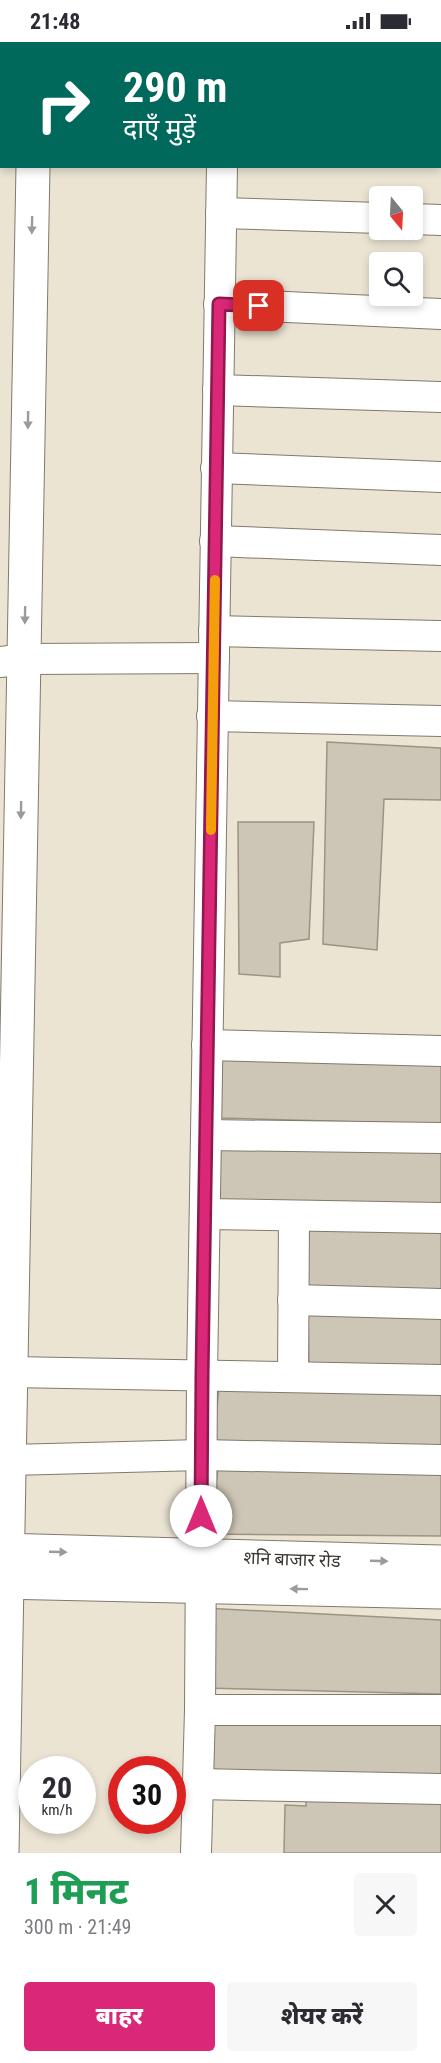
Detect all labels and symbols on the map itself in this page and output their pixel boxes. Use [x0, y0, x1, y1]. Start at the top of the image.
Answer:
north arrow [369, 186, 423, 240]
one-way arrow [27, 215, 37, 234]
pin [233, 280, 284, 331]
one-way arrow [24, 410, 33, 429]
one-way arrow [20, 605, 30, 624]
one-way arrow [17, 800, 26, 819]
position arrow [169, 1484, 233, 1548]
one-way arrow [49, 1547, 68, 1556]
street label: शनि बाजार रोड [243, 1547, 341, 1571]
one-way arrow [370, 1556, 389, 1566]
one-way arrow [289, 1584, 308, 1593]
speed limit sign: 30 [108, 1756, 186, 1834]

